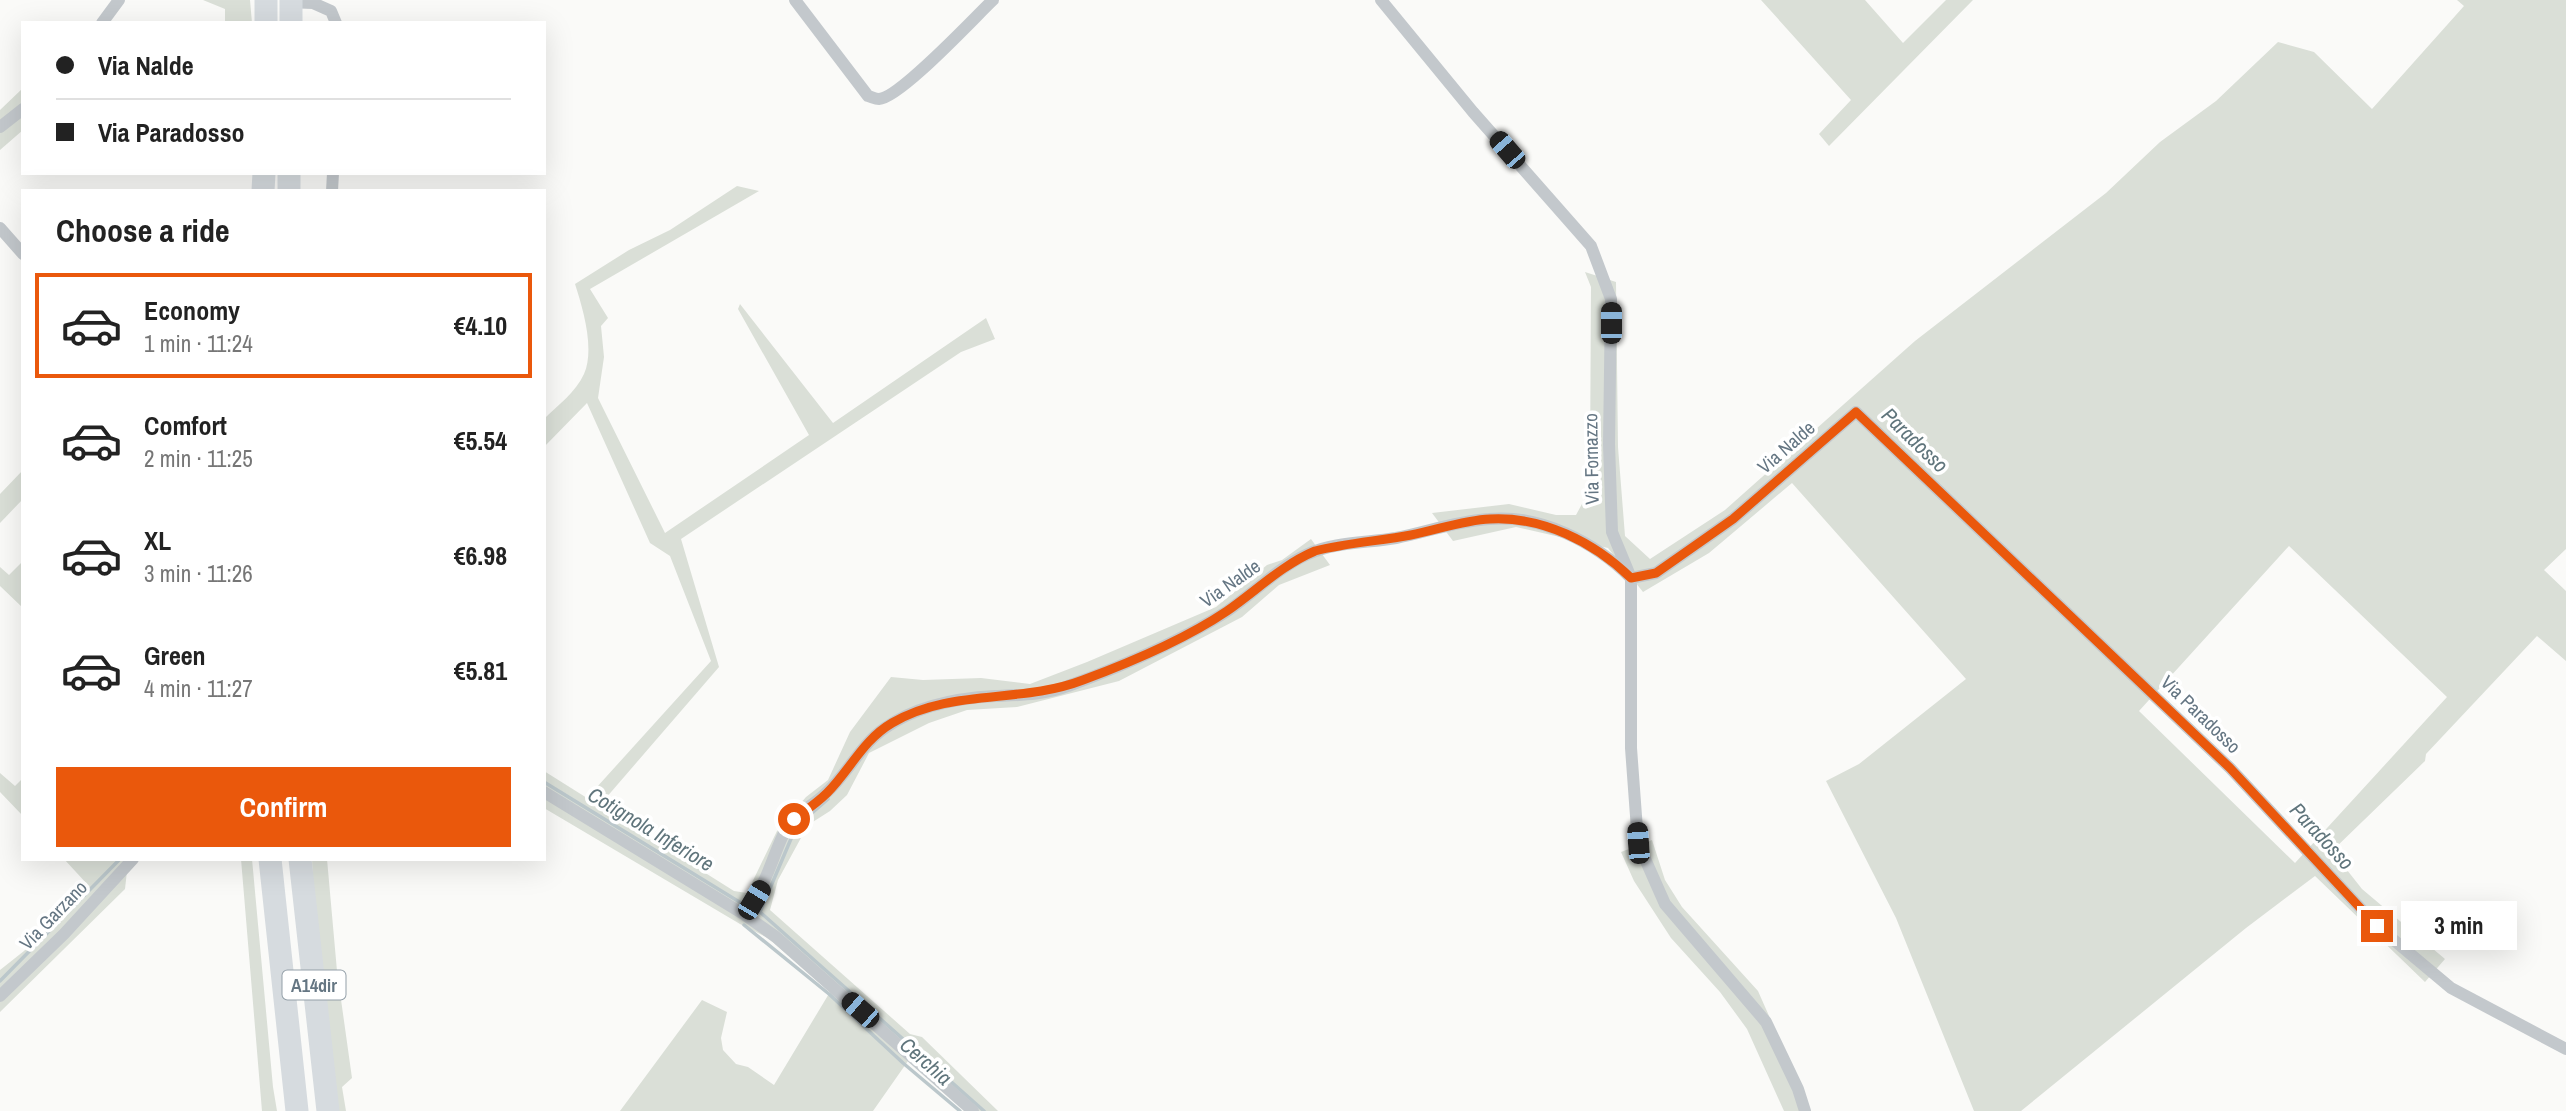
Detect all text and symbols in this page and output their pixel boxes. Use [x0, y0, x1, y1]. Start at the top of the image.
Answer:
text: Via Nalde [98, 48, 194, 83]
text: Via Paradosso [98, 115, 245, 150]
car [1486, 127, 1529, 173]
text: Choose a ride [56, 209, 230, 252]
text: Economy [144, 293, 240, 328]
icon: car [60, 294, 123, 357]
car [1601, 302, 1622, 344]
text: €4.10 [454, 308, 507, 343]
text: 1 min · 11:24 [144, 328, 253, 359]
water label: Paradosso [1875, 401, 1955, 479]
text: Comfort [144, 408, 227, 443]
icon: car [60, 409, 123, 472]
street label: Via Fornazzo [1577, 413, 1605, 505]
street label: Via Nalde [1752, 415, 1820, 479]
text: €5.54 [454, 423, 507, 458]
text: 2 min · 11:25 [144, 443, 253, 474]
text: XL [144, 523, 171, 558]
icon: car [60, 524, 123, 587]
text: €6.98 [454, 538, 507, 573]
street label: Via Nalde [1195, 553, 1265, 613]
text: 3 min · 11:26 [144, 558, 253, 589]
text: Green [144, 638, 206, 673]
icon: car [60, 639, 123, 702]
text: €5.81 [454, 653, 507, 688]
street label: Via Paradosso [2155, 669, 2247, 759]
text: 4 min · 11:27 [144, 673, 253, 704]
button: Confirm [56, 767, 511, 847]
water label: Cotignola Inferiore [582, 780, 720, 878]
water label: Paradosso [2283, 796, 2361, 876]
route start [778, 803, 810, 835]
car [1627, 821, 1650, 865]
street label: Via Garzano [13, 875, 93, 955]
car [735, 877, 774, 923]
callout: 3 min [2402, 902, 2517, 950]
route end [2361, 910, 2393, 942]
text: 3 min [2434, 910, 2484, 941]
road number: A14dir [282, 970, 346, 1000]
car [838, 988, 883, 1032]
water label: Cerchia [894, 1030, 958, 1092]

